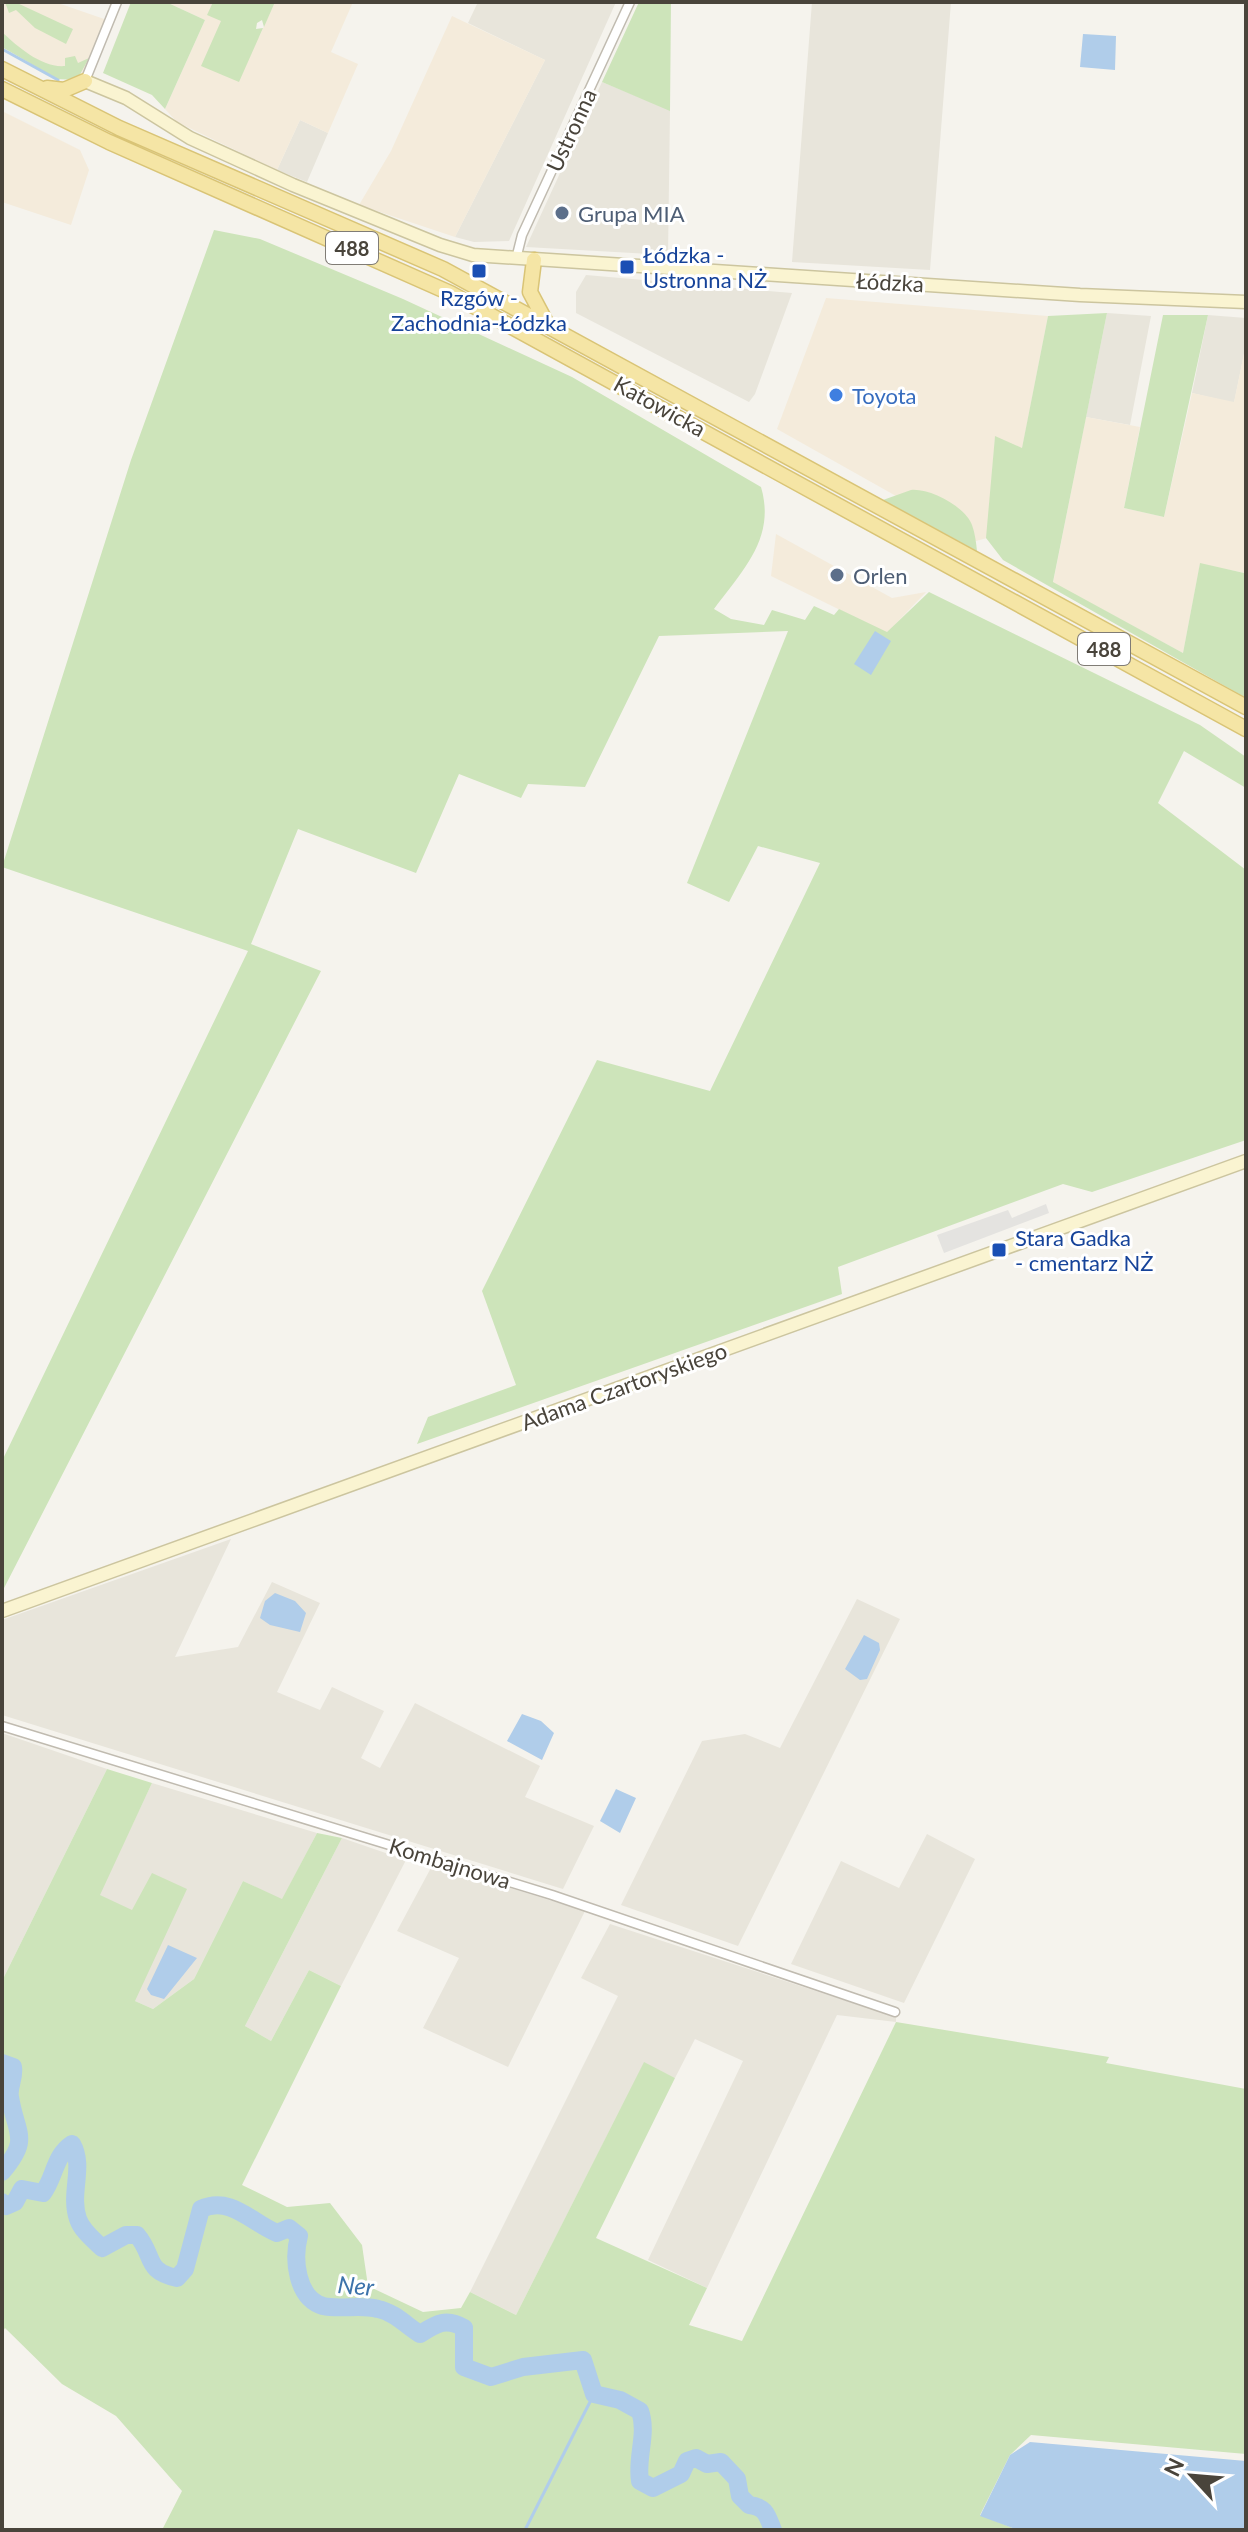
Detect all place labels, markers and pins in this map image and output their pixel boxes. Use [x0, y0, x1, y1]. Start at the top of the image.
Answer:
place label: Grupa MIA [578, 200, 685, 227]
marker: Grupa MIA [553, 204, 571, 222]
place label: Łódzka - Ustronna NŻ [643, 241, 767, 293]
marker: Łódzka - Ustronna NŻ [618, 258, 636, 276]
marker: Rzgów - Zachodnia-Łódzka [470, 262, 488, 280]
place label: Rzgów - Zachodnia-Łódzka [391, 284, 567, 336]
place label: Toyota [852, 382, 917, 409]
marker: Toyota [827, 386, 845, 404]
place label: Orlen [853, 562, 907, 589]
marker: Orlen [828, 566, 846, 584]
place label: Stara Gadka - cmentarz NŻ [1015, 1224, 1154, 1276]
marker: Stara Gadka - cmentarz NŻ [990, 1241, 1008, 1259]

